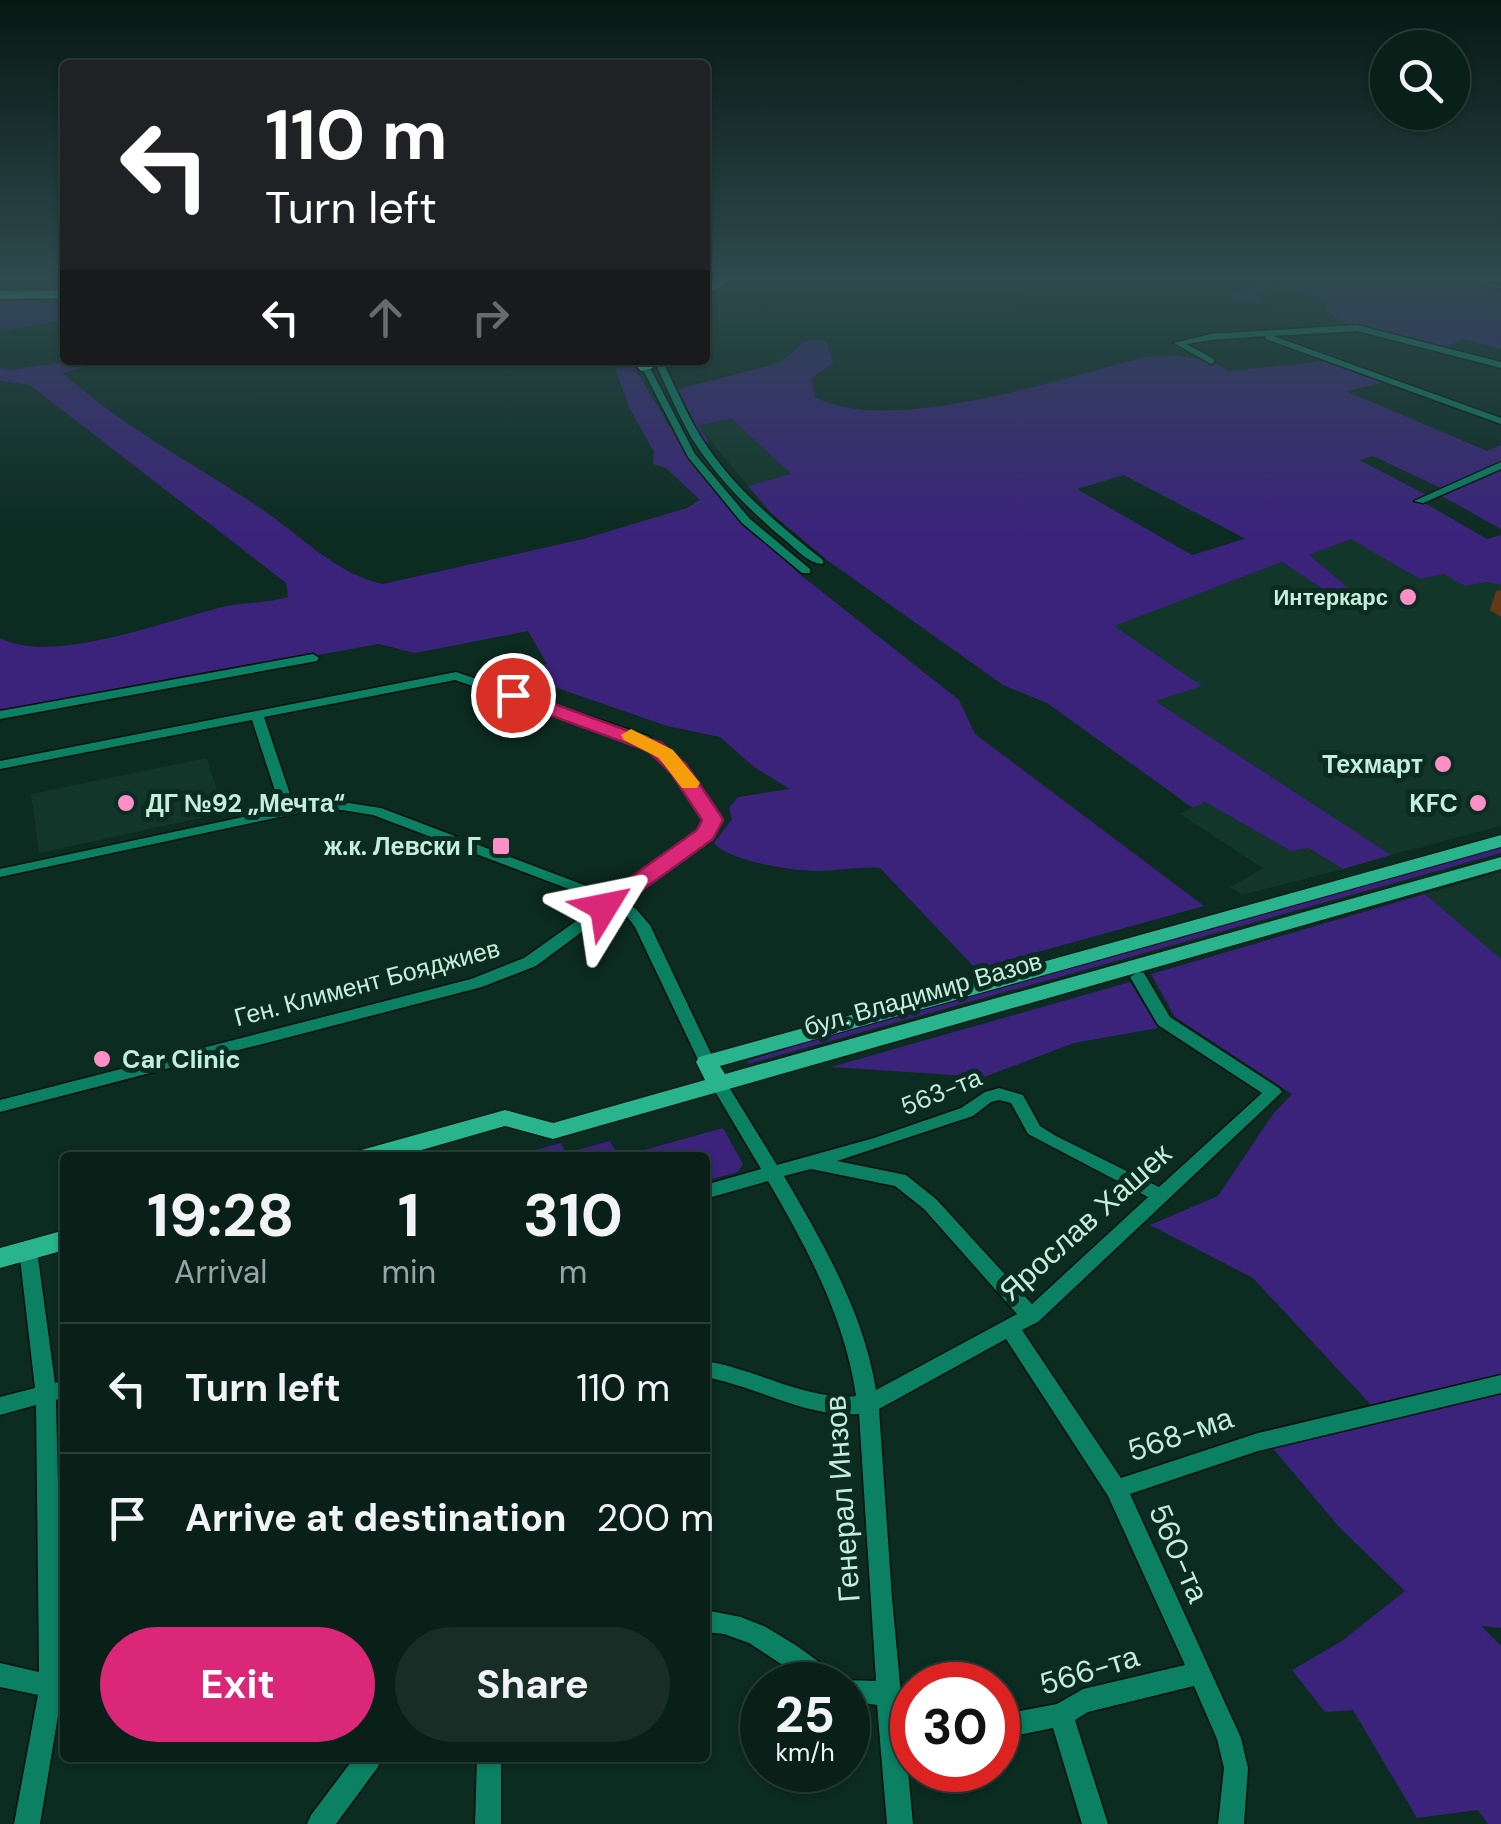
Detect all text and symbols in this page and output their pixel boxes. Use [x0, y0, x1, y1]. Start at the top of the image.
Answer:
map controls [1370, 30, 1470, 130]
button: search [1370, 30, 1470, 130]
text: 110 m [265, 90, 448, 181]
icon: left [100, 100, 230, 230]
text: Turn left [265, 178, 437, 237]
icon: left [253, 290, 308, 345]
icon: ahead [358, 290, 413, 345]
icon: right [463, 290, 518, 345]
place label: Интеркарс [1274, 583, 1388, 612]
marker: Интеркарс [1397, 586, 1419, 608]
pin [471, 653, 556, 738]
icon: arrive [486, 668, 541, 723]
place label: Техмарт [1322, 748, 1423, 781]
marker: Техмарт [1432, 753, 1454, 775]
place label: ДГ №92 „Мечта“ [146, 787, 345, 820]
place label: KFC [1409, 787, 1458, 820]
marker: ДГ №92 „Мечта“ [115, 792, 137, 814]
marker: KFC [1467, 792, 1489, 814]
place label: ж.к. Левски Г [323, 830, 481, 863]
marker: ж.к. Левски Г [490, 835, 512, 857]
position arrow [552, 855, 656, 959]
street label: Ген. Климент Бояджиев [231, 932, 503, 1034]
street label: бул. Владимир Вазов [800, 944, 1046, 1044]
place label: Car Clinic [122, 1043, 241, 1076]
marker: Car Clinic [91, 1048, 113, 1070]
street label: 563-та [896, 1061, 986, 1123]
street label: Ярослав Хашек [991, 1134, 1180, 1310]
text: 19:28 [147, 1176, 294, 1255]
text: 1 [398, 1176, 420, 1255]
text: 310 [523, 1176, 623, 1255]
text: Arrival [174, 1251, 267, 1293]
text: min [381, 1251, 436, 1293]
text: m [559, 1251, 587, 1293]
icon: left [100, 1361, 155, 1416]
text: Turn left [185, 1363, 341, 1413]
text: 110 m [576, 1363, 670, 1413]
street label: Генерал Инзов [815, 1394, 869, 1604]
street label: 568-ма [1122, 1398, 1238, 1470]
icon: arrive [100, 1491, 155, 1546]
text: Arrive at destination [185, 1493, 567, 1543]
text: 200 m [597, 1493, 714, 1543]
street label: 560-та [1140, 1498, 1218, 1609]
button: Exit [100, 1627, 375, 1742]
button: Share [395, 1627, 670, 1742]
street label: 566-та [1034, 1636, 1144, 1704]
speed limit sign: 30 [890, 1662, 1020, 1792]
text: 25 [775, 1682, 835, 1748]
text: km/h [775, 1736, 835, 1769]

